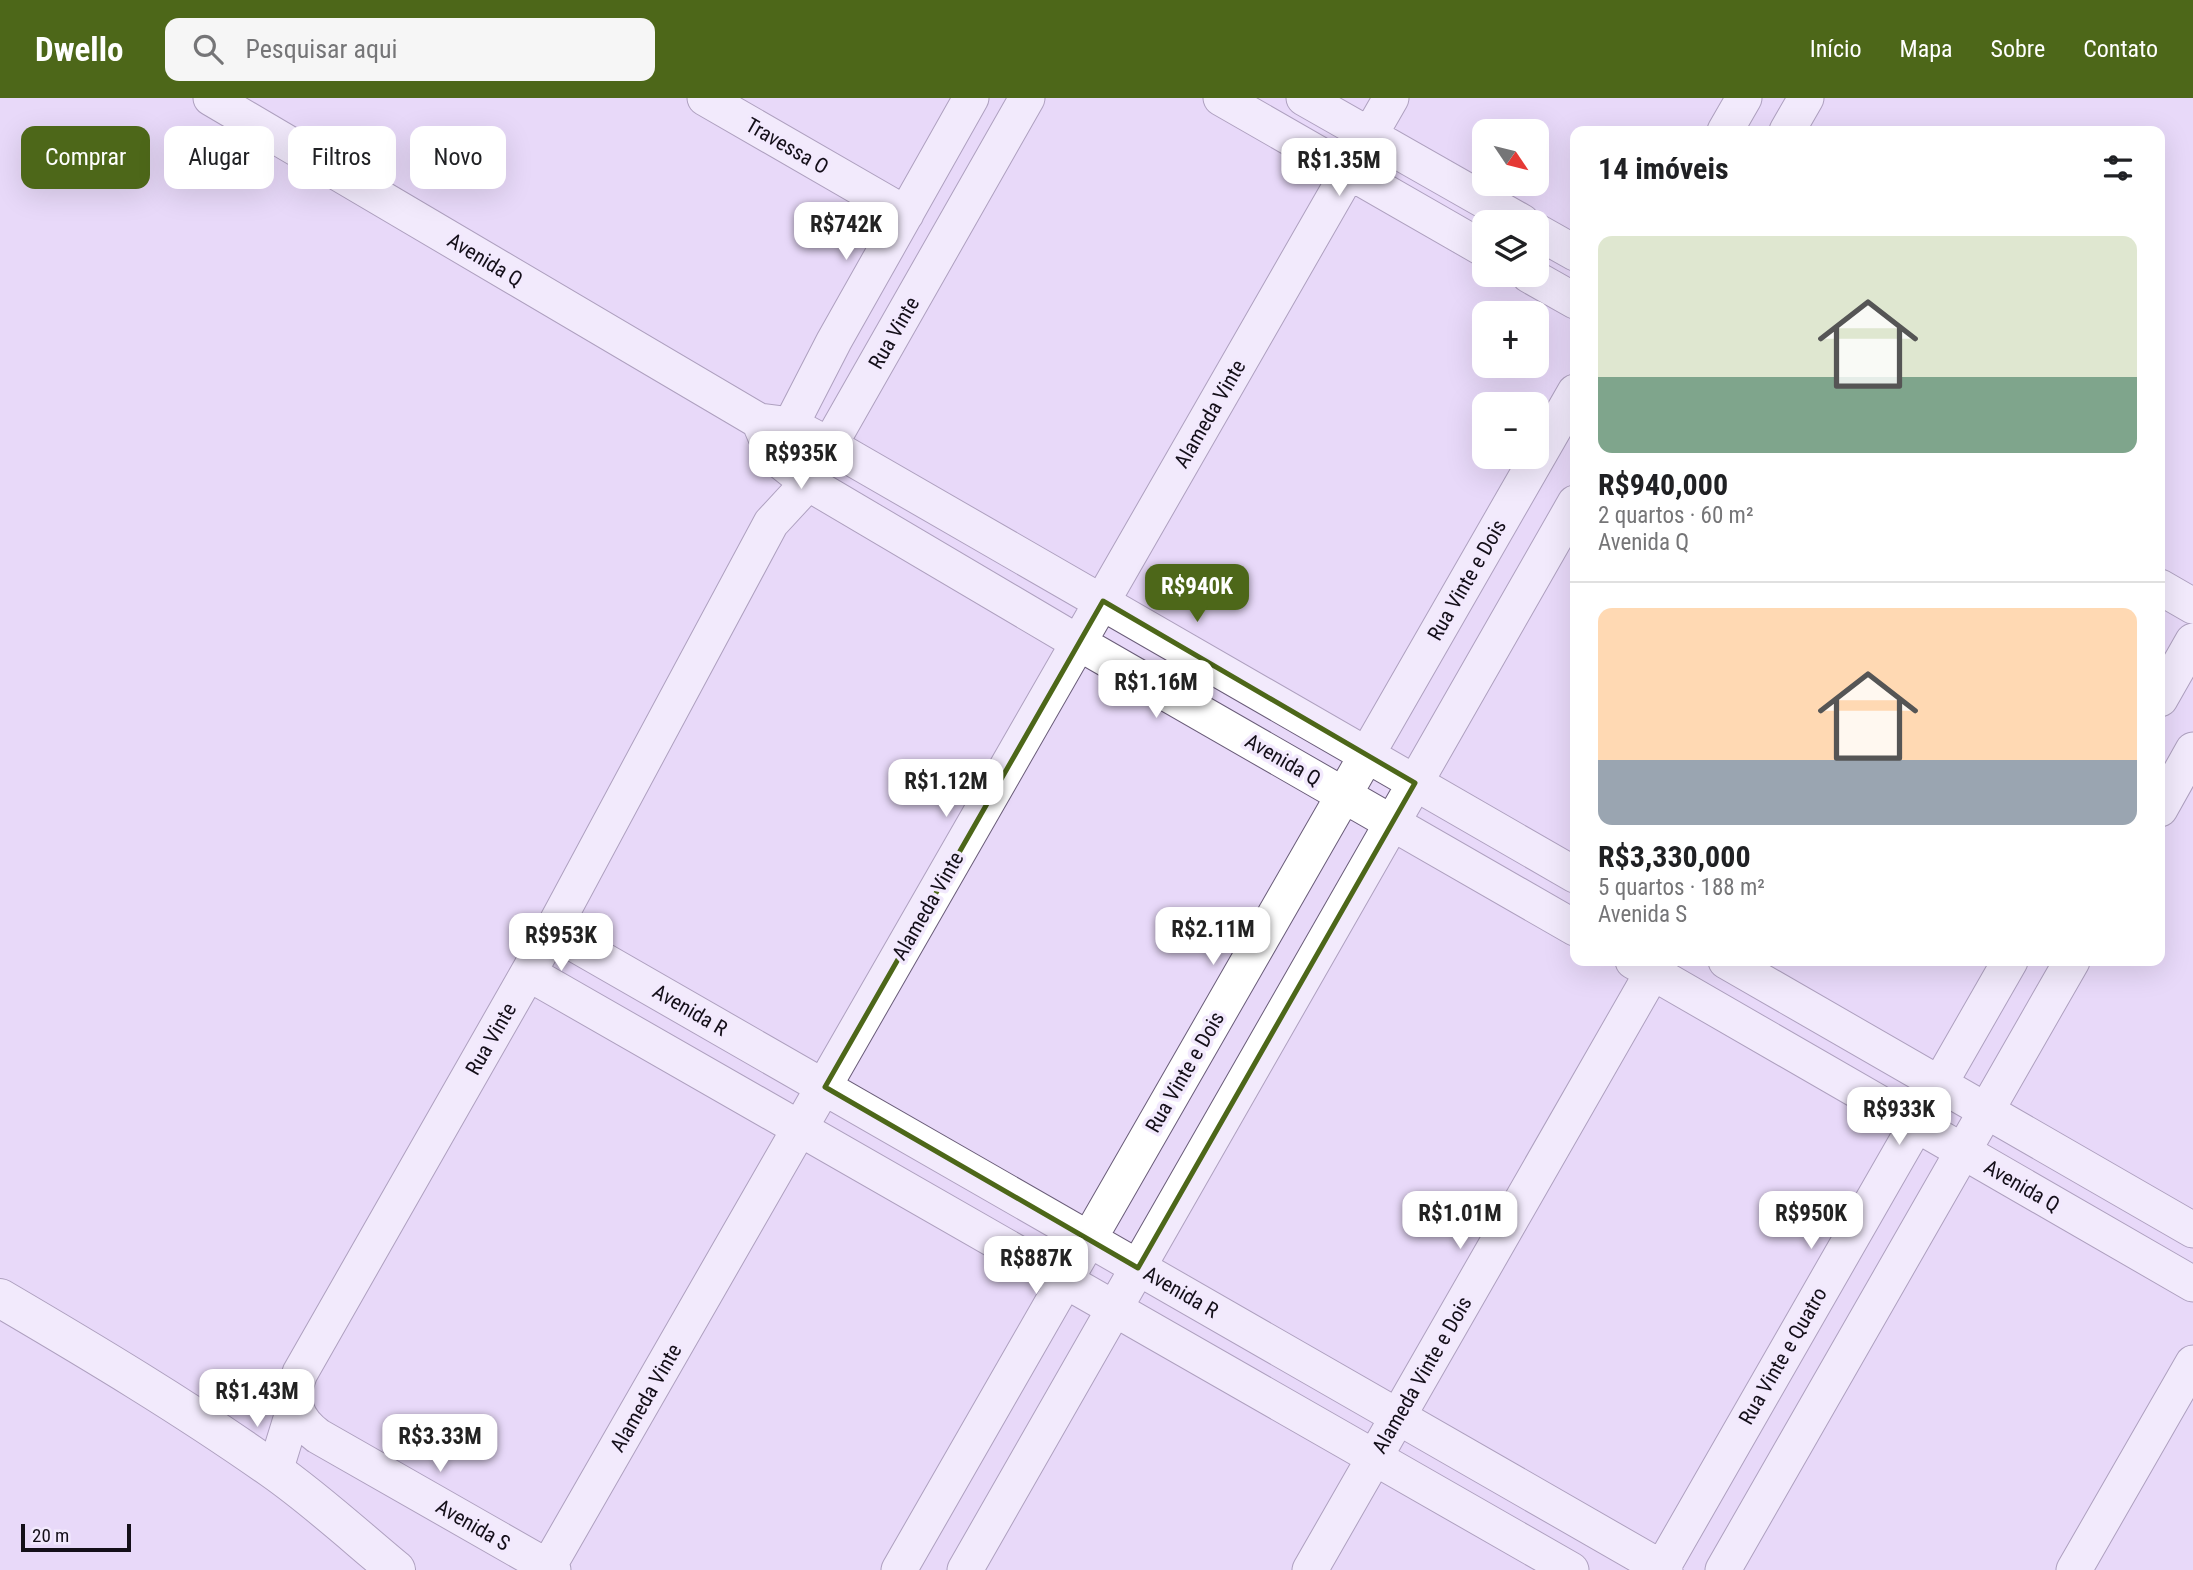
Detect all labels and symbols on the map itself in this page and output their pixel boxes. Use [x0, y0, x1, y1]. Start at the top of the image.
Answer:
street label: Travessa O [741, 113, 833, 179]
north arrow [1472, 119, 1549, 196]
pin: R$1.35M [1274, 139, 1404, 198]
pin: R$742K [789, 202, 903, 262]
street label: Avenida Q [443, 228, 527, 292]
street label: Rua Vinte [864, 293, 924, 373]
street label: Alameda Vinte [1169, 356, 1251, 472]
pin: R$935K [744, 432, 858, 491]
street label: Rua Vinte e Dois [1423, 515, 1511, 645]
pin: R$940K [1140, 564, 1254, 624]
pin: R$1.16M [1091, 660, 1221, 720]
street label: Avenida Q [1241, 729, 1325, 791]
pin: R$1.12M [881, 760, 1011, 819]
street label: Alameda Vinte [887, 848, 969, 964]
pin: R$2.11M [1148, 908, 1278, 967]
pin: R$953K [504, 914, 618, 973]
street label: Avenida R [649, 979, 731, 1041]
street label: Rua Vinte [461, 999, 521, 1079]
street label: Rua Vinte e Dois [1141, 1007, 1229, 1137]
pin: R$933K [1842, 1088, 1956, 1147]
street label: Avenida Q [1980, 1155, 2064, 1217]
pin: R$1.01M [1395, 1192, 1525, 1251]
pin: R$950K [1754, 1192, 1868, 1251]
pin: R$887K [979, 1236, 1093, 1296]
street label: Avenida R [1140, 1261, 1222, 1323]
street label: Rua Vinte e Quatro [1734, 1283, 1832, 1429]
street label: Alameda Vinte e Dois [1367, 1292, 1477, 1458]
street label: Alameda Vinte [605, 1340, 687, 1456]
pin: R$1.43M [192, 1370, 322, 1429]
pin: R$3.33M [375, 1414, 505, 1474]
street label: Avenida S [432, 1494, 514, 1556]
scale bar [21, 1521, 131, 1553]

